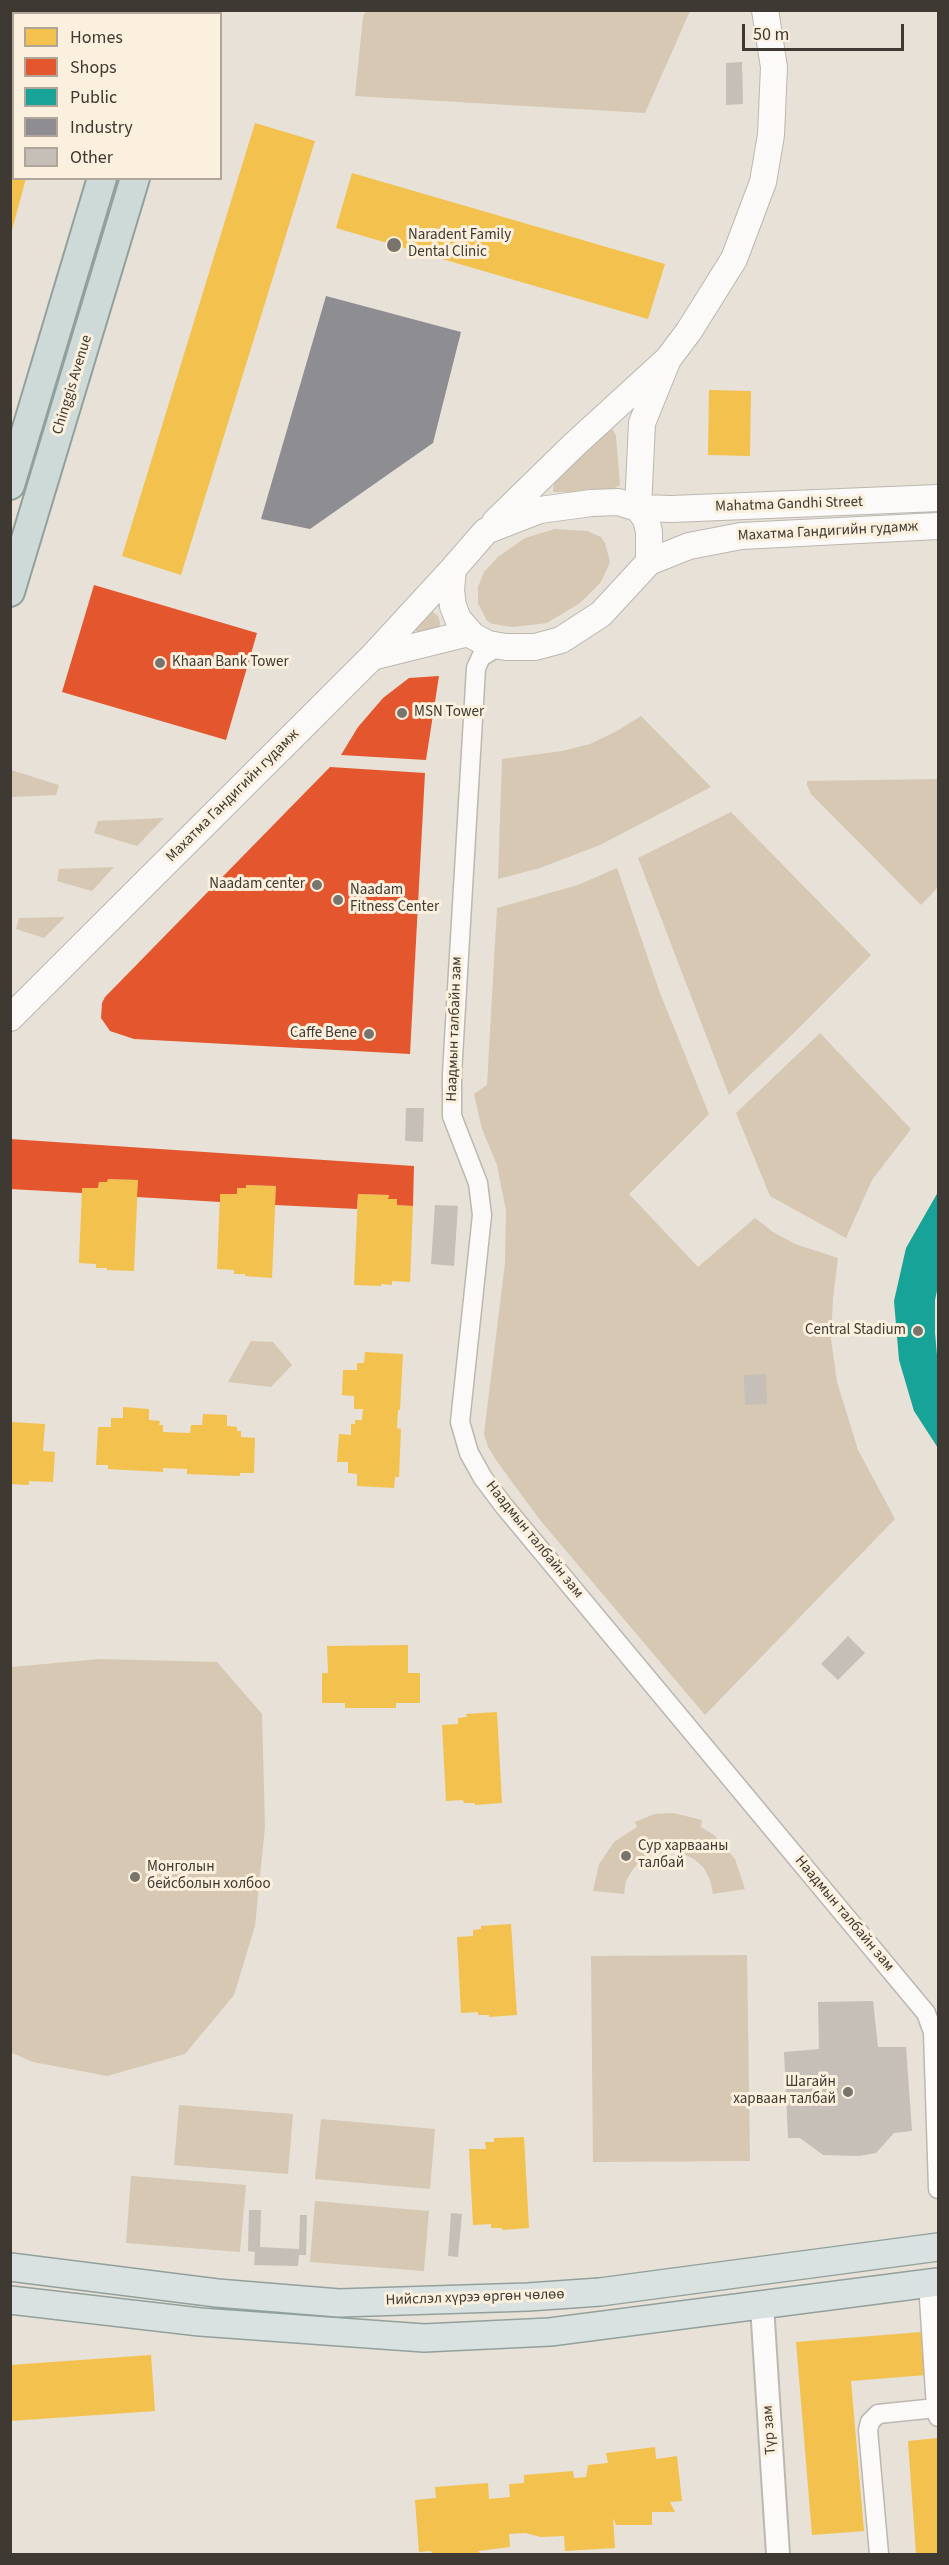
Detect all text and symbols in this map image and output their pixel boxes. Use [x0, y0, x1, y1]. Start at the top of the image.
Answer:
legend [12, 12, 222, 180]
scale bar [745, 12, 907, 50]
text: 50 m [753, 22, 789, 47]
text: Homes [70, 25, 123, 50]
text: Shops [70, 55, 117, 80]
text: Public [70, 85, 117, 110]
text: Industry [70, 115, 133, 140]
text: Other [70, 145, 113, 170]
place label: Naradent Family Dental Clinic [408, 227, 511, 262]
marker: Naradent Family Dental Clinic [385, 236, 403, 254]
street label: Chinggis Avenue [49, 333, 97, 437]
street label: Mahatma Gandhi Street [715, 493, 863, 517]
street label: Махатма Гандигийн гудамж [737, 518, 919, 546]
place label: Khaan Bank Tower [172, 654, 289, 672]
marker: Khaan Bank Tower [153, 656, 167, 670]
place label: MSN Tower [414, 704, 484, 722]
marker: MSN Tower [395, 706, 409, 720]
street label: Махатма Гандигийн гудамж [163, 726, 303, 866]
place label: Naadam center [209, 876, 305, 894]
marker: Naadam center [310, 878, 324, 892]
place label: Naadam Fitness Center [350, 882, 439, 917]
marker: Naadam Fitness Center [331, 893, 345, 907]
street label: Наадмын талбайн зам [443, 956, 467, 1102]
place label: Caffe Bene [290, 1025, 357, 1043]
marker: Caffe Bene [362, 1027, 376, 1041]
place label: Central Stadium [805, 1322, 906, 1340]
marker: Central Stadium [911, 1324, 925, 1338]
street label: Наадмын талбайн зам [481, 1478, 587, 1602]
place label: Сур харвааны талбай [638, 1838, 728, 1873]
marker: Сур харвааны талбай [619, 1849, 633, 1863]
street label: Наадмын талбайн зам [790, 1853, 898, 1975]
place label: Монголын бейсболын холбоо [147, 1859, 271, 1894]
marker: Монголын бейсболын холбоо [128, 1870, 142, 1884]
place label: Шагайн харваан талбай [733, 2074, 836, 2109]
marker: Шагайн харваан талбай [841, 2085, 855, 2099]
street label: Нийслэл хүрээ өргөн чөлөө [385, 2286, 565, 2310]
street label: Түр зам [759, 2405, 781, 2455]

